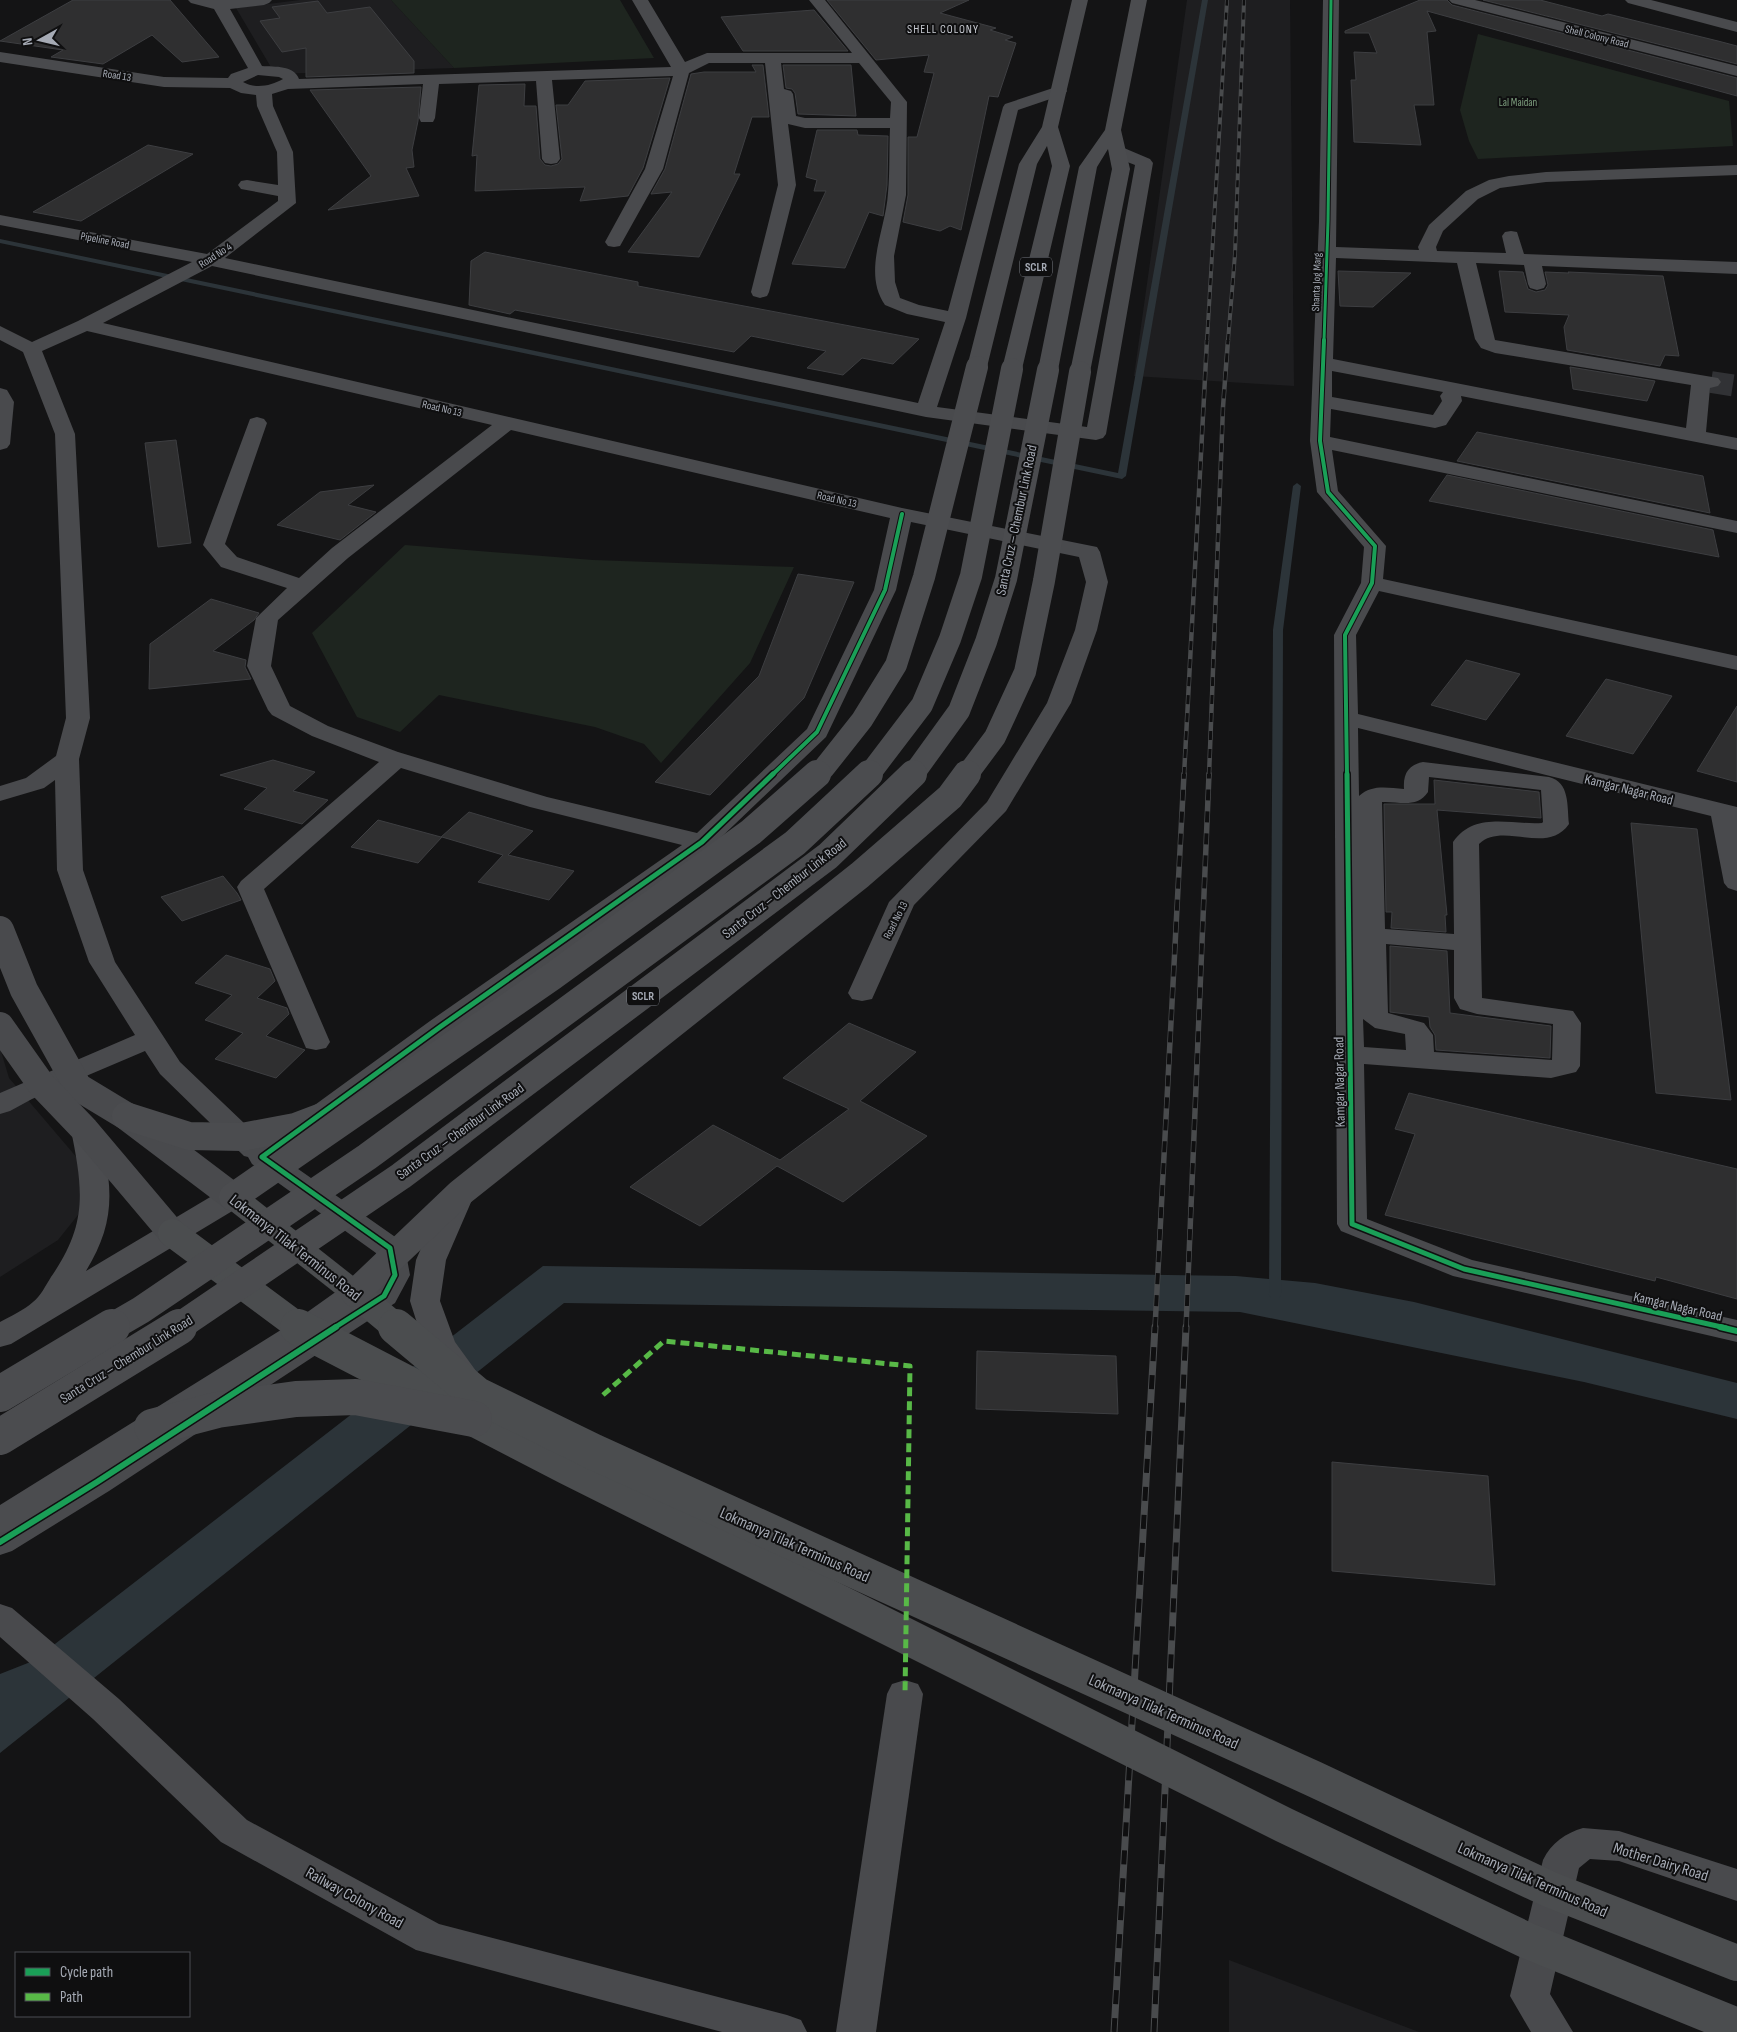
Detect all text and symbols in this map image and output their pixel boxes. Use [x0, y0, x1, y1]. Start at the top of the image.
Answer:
north arrow [15, 15, 65, 65]
district label: SHELL COLONY [907, 22, 979, 37]
street label: Shell Colony Road [1564, 22, 1630, 51]
text: N [19, 37, 37, 47]
street label: Road 13 [102, 67, 132, 84]
park label: Lal Maidan [1499, 96, 1538, 109]
street label: Pipeline Road [80, 229, 131, 252]
street label: Road No 4 [196, 240, 234, 271]
street label: Shanta Jog Marg [1309, 252, 1324, 312]
road number: SCLR [1020, 258, 1052, 276]
street label: Road No 13 [421, 398, 463, 419]
street label: Santa Cruz – Chembur Link Road [992, 443, 1041, 597]
street label: Road No 13 [816, 489, 858, 510]
street label: Kamgar Nagar Road [1583, 770, 1675, 809]
street label: Santa Cruz – Chembur Link Road [719, 834, 850, 942]
street label: Road No 13 [880, 899, 911, 941]
road number: SCLR [627, 986, 659, 1006]
street label: Kamgar Nagar Road [1330, 1036, 1349, 1127]
street label: Santa Cruz – Chembur Link Road [393, 1079, 527, 1183]
street label: Lokmanya Tilak Terminus Road [225, 1191, 365, 1305]
street label: Kamgar Nagar Road [1632, 1288, 1724, 1325]
street label: Santa Cruz – Chembur Link Road [57, 1312, 196, 1407]
street label: Lokmanya Tilak Terminus Road [717, 1504, 872, 1587]
street label: Lokmanya Tilak Terminus Road [1086, 1671, 1241, 1754]
street label: Lokmanya Tilak Terminus Road [1455, 1839, 1610, 1922]
street label: Mother Dairy Road [1611, 1839, 1710, 1886]
street label: Railway Colony Road [302, 1864, 406, 1933]
legend [15, 1952, 190, 2017]
text: Cycle path [60, 1963, 113, 1982]
text: Path [60, 1988, 83, 2007]

